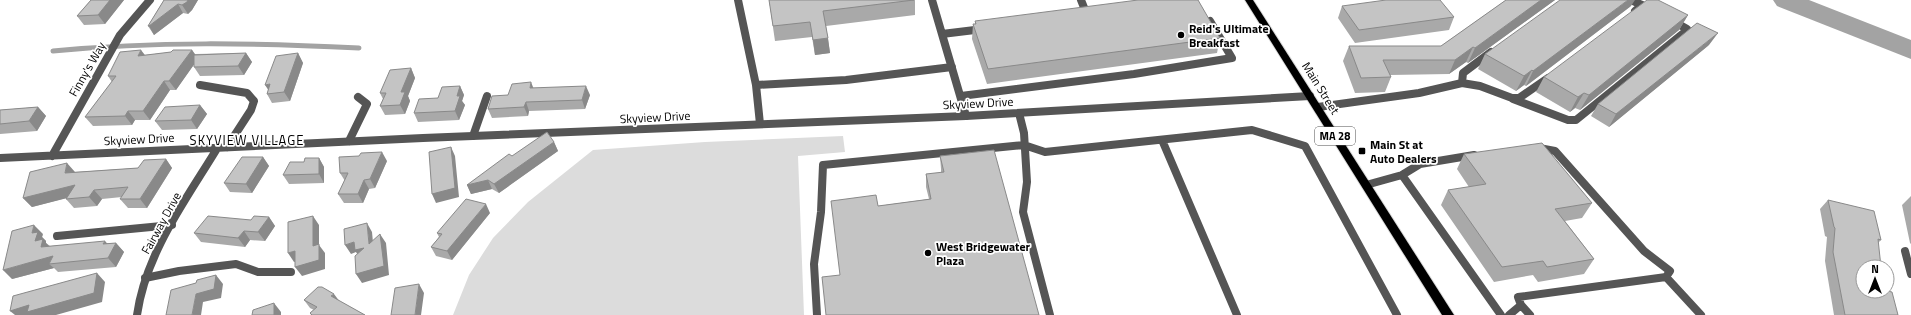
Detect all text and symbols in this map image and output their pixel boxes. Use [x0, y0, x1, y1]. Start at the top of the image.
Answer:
place label: Reid's Ultimate Breakfast [1189, 19, 1269, 52]
marker: Reid's Ultimate Breakfast [1176, 30, 1186, 40]
street label: Finny's Way [64, 38, 110, 100]
street label: Main Street [1297, 58, 1345, 119]
street label: Skyview Drive [942, 92, 1014, 114]
street label: Skyview Drive [619, 106, 691, 128]
road number: MA 28 [1315, 127, 1355, 145]
street label: Skyview Drive [103, 128, 175, 150]
district label: SKYVIEW VILLAGE [190, 130, 304, 150]
place label: Main St at Auto Dealers [1370, 135, 1437, 168]
marker: Main St at Auto Dealers [1357, 146, 1367, 156]
street label: Fairway Drive [136, 188, 186, 258]
place label: West Bridgewater Plaza [936, 237, 1031, 270]
marker: West Bridgewater Plaza [923, 248, 933, 258]
north arrow [1855, 259, 1895, 299]
text: N [1871, 261, 1879, 277]

